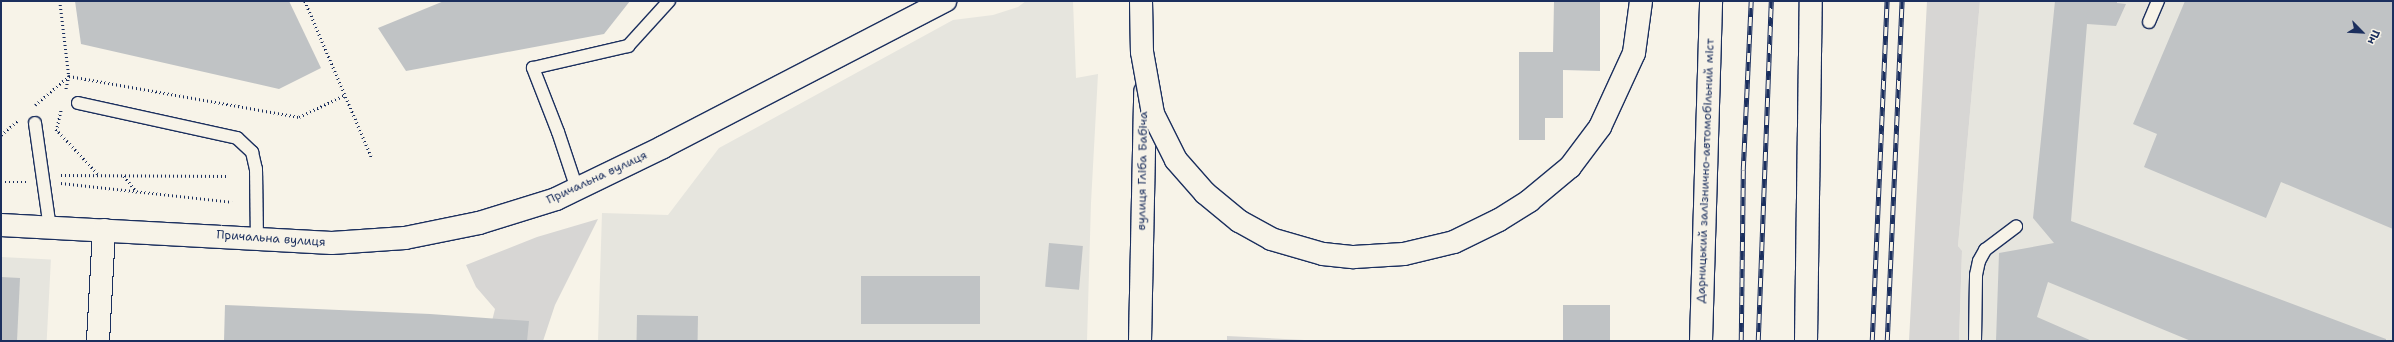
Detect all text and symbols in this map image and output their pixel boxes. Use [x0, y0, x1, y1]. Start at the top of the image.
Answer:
north arrow [2342, 12, 2382, 52]
text: Пн [2364, 27, 2383, 47]
street label: Дарницький залізнично-автомобільний міст [1694, 38, 1718, 304]
street label: вулиця Гліба Бабіча [1135, 111, 1151, 231]
street label: Причальна вулиця [544, 148, 650, 208]
street label: Причальна вулиця [216, 228, 326, 250]

